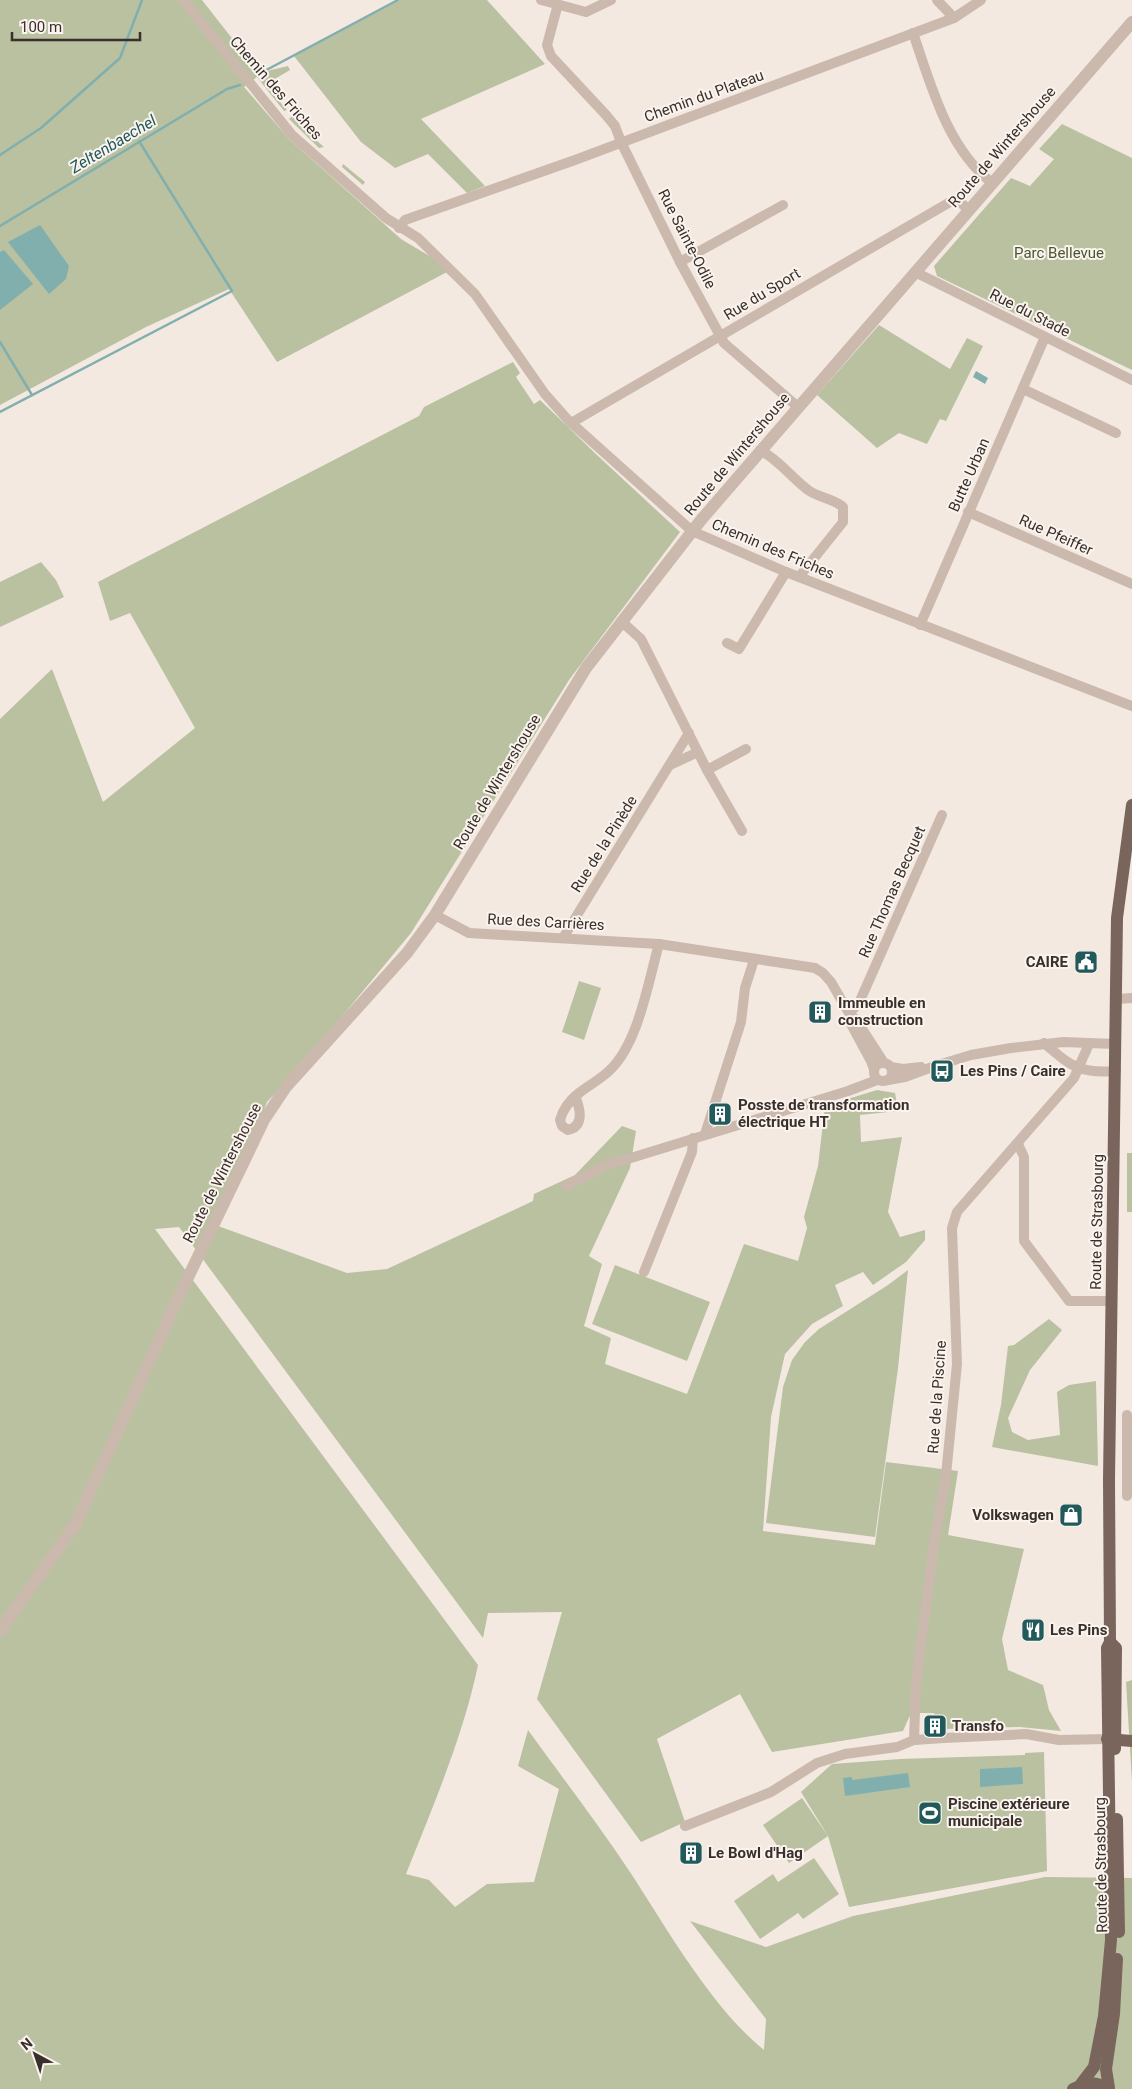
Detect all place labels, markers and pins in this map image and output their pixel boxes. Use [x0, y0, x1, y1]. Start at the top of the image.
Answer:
public building icon: CAIRE [1073, 949, 1099, 975]
place label: CAIRE [1026, 953, 1069, 971]
place label: Immeuble en construction [838, 994, 926, 1029]
building icon: Immeuble en construction [807, 999, 833, 1025]
bus stop icon: Les Pins / Caire [929, 1058, 955, 1084]
place label: Les Pins / Caire [960, 1062, 1066, 1080]
place label: Posste de transformation électrique HT [738, 1096, 909, 1131]
building icon: Posste de transformation électrique HT [707, 1101, 733, 1127]
shop icon: Volkswagen [1058, 1502, 1084, 1528]
place label: Volkswagen [972, 1506, 1054, 1524]
restaurant icon: Les Pins [1020, 1617, 1046, 1643]
place label: Les Pins [1050, 1621, 1108, 1639]
building icon: Transfo [922, 1713, 948, 1739]
place label: Transfo [952, 1717, 1004, 1735]
place label: Piscine extérieure municipale [948, 1795, 1070, 1830]
sports icon: Piscine extérieure municipale [917, 1800, 943, 1826]
building icon: Le Bowl d'Hag [678, 1840, 704, 1866]
place label: Le Bowl d'Hag [708, 1844, 803, 1862]

